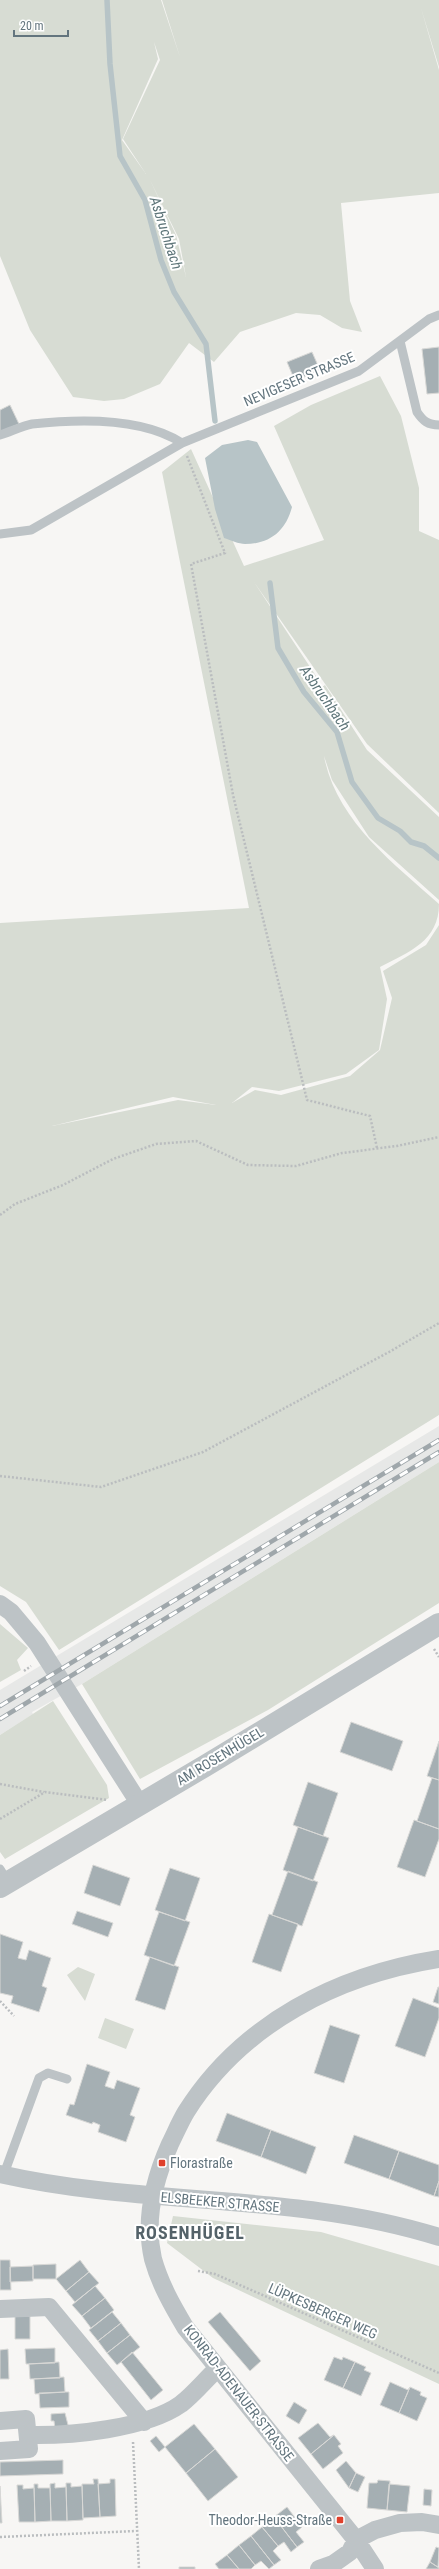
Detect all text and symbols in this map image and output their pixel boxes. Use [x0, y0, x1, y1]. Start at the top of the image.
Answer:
scale bar [14, 12, 68, 38]
text: 20 m [20, 19, 44, 33]
water label: Asbruchbach [145, 193, 186, 272]
street label: NEVIGESER STRASSE [241, 348, 357, 410]
water label: Asbruchbach [295, 661, 354, 734]
street label: AM ROSENHÜGEL [173, 1723, 267, 1788]
place label: Florastraße [170, 2155, 233, 2171]
marker: Florastraße [157, 2158, 167, 2168]
street label: ELSBEEKER STRASSE [160, 2189, 280, 2215]
district label: ROSENHÜGEL [135, 2222, 245, 2243]
street label: LÜPKESBERGER WEG [266, 2280, 380, 2342]
street label: KONRAD-ADENAUER-STRASSE [181, 2322, 297, 2464]
place label: Theodor-Heuss-Straße [208, 2512, 332, 2528]
marker: Theodor-Heuss-Straße [335, 2515, 345, 2525]

